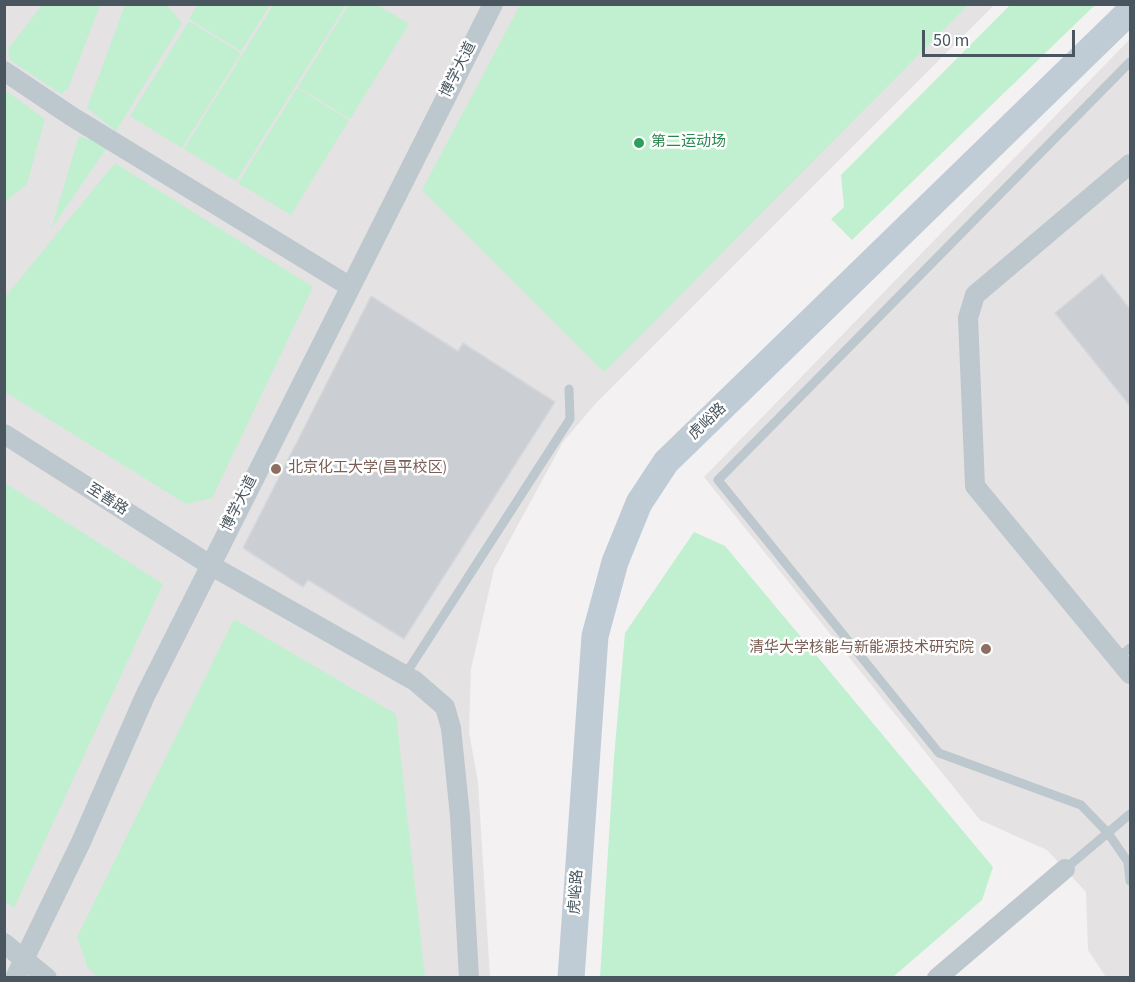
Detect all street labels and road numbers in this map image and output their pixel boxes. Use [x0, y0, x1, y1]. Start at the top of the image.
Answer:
street label: 博学大道 [437, 39, 481, 101]
street label: 虎峪路 [686, 400, 730, 444]
street label: 博学大道 [218, 473, 262, 535]
street label: 至善路 [83, 480, 131, 520]
street label: 虎峪路 [566, 869, 588, 915]

